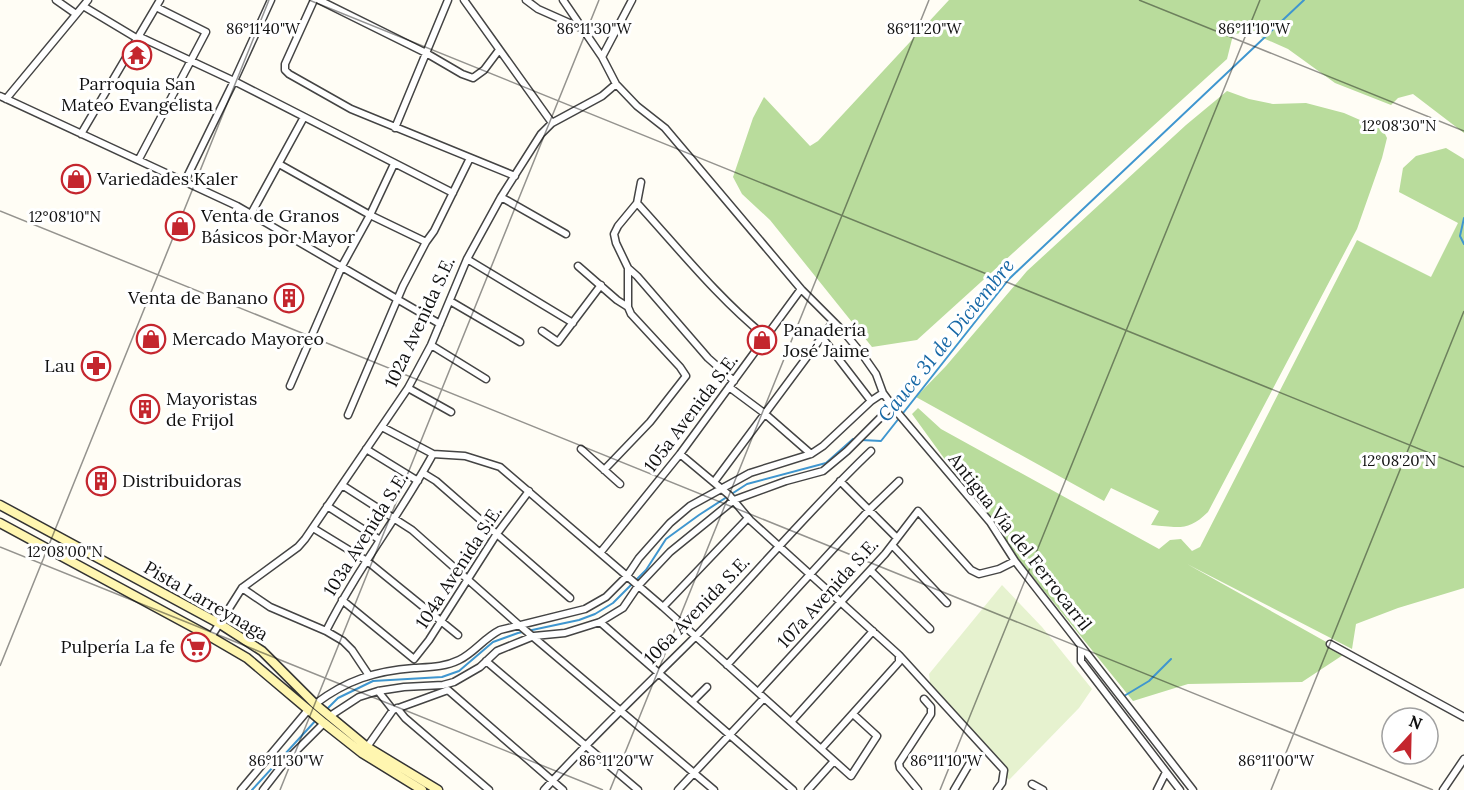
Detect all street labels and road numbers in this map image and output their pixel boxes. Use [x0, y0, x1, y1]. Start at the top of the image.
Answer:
street label: 102a Avenida S.E. [379, 253, 460, 391]
street label: 105a Avenida S.E. [639, 349, 743, 476]
street label: Antigua Vía del Ferrocarril [943, 447, 1097, 635]
street label: 103a Avenida S.E. [318, 467, 413, 600]
street label: 104a Avenida S.E. [410, 501, 507, 633]
street label: 107a Avenida S.E. [772, 533, 883, 653]
street label: 106a Avenida S.E. [639, 550, 755, 669]
street label: Pista Larreynaga [140, 556, 272, 645]

